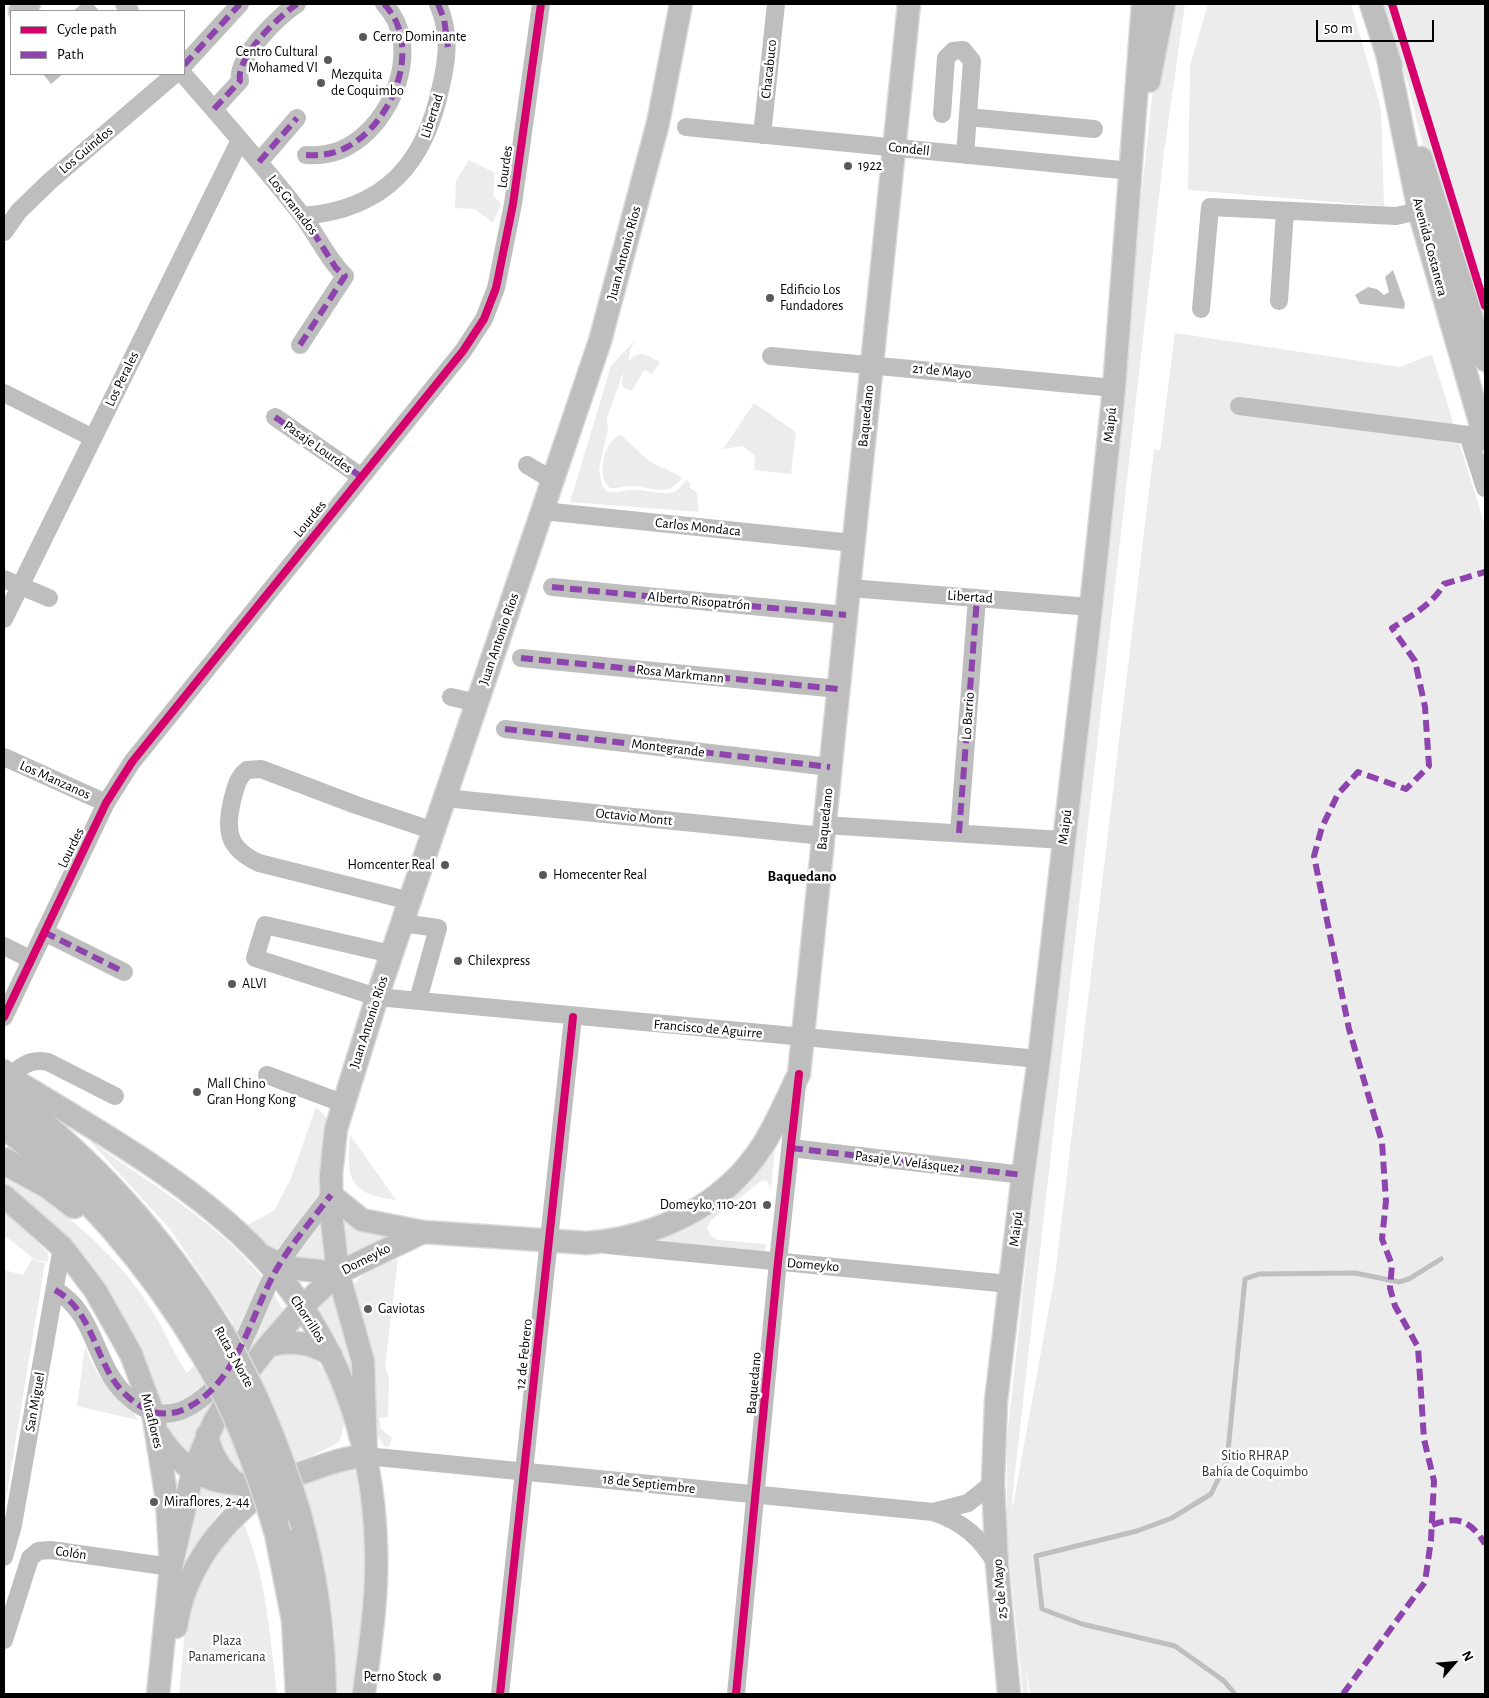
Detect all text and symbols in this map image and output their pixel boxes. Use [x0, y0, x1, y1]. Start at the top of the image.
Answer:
legend [10, 10, 185, 75]
scale bar [1319, 10, 1436, 42]
text: 50 m [1324, 21, 1353, 36]
text: Cycle path [57, 22, 117, 37]
place label: Cerro Dominante [373, 29, 467, 45]
marker: Cerro Dominante [357, 31, 369, 43]
street label: Chacabuco [758, 39, 780, 99]
place label: Centro Cultural Mohamed VI [236, 44, 318, 76]
text: Path [57, 47, 84, 62]
marker: Centro Cultural Mohamed VI [322, 54, 334, 66]
place label: Mezquita de Coquimbo [331, 67, 404, 100]
marker: Mezquita de Coquimbo [315, 77, 327, 89]
street label: Libertad [417, 92, 447, 140]
street label: Los Guindos [56, 123, 116, 177]
street label: Condell [887, 138, 931, 160]
street label: Lourdes [494, 145, 516, 189]
place label: 1922 [858, 158, 882, 174]
marker: 1922 [842, 160, 854, 172]
street label: Los Granados [264, 172, 322, 238]
street label: Avenida Costanera [1409, 196, 1451, 298]
street label: Juan Antonio Ríos [603, 204, 645, 302]
place label: Edificio Los Fundadores [780, 282, 843, 314]
marker: Edificio Los Fundadores [764, 292, 776, 304]
street label: Los Perales [102, 349, 142, 409]
street label: 21 de Mayo [912, 360, 972, 382]
street label: Baquedano [854, 384, 878, 448]
street label: Maipú [1100, 407, 1120, 443]
street label: Pasaje Lourdes [280, 417, 356, 477]
street label: Lourdes [290, 497, 330, 541]
street label: Carlos Mondaca [654, 514, 742, 540]
street label: Libertad [947, 587, 993, 607]
street label: Alberto Risopatrón [647, 588, 751, 614]
street label: Juan Antonio Ríos [475, 591, 523, 687]
street label: Rosa Markmann [635, 661, 725, 687]
street label: Lo Barrio [958, 691, 978, 741]
street label: Montegrande [630, 735, 706, 761]
street label: Los Manzanos [17, 757, 93, 803]
street label: Baquedano [813, 787, 837, 851]
street label: Octavio Montt [595, 805, 673, 829]
street label: Maipú [1055, 809, 1075, 845]
street label: Lourdes [54, 825, 88, 871]
place label: Homcenter Real [348, 857, 435, 873]
marker: Homcenter Real [439, 859, 451, 871]
place label: Homecenter Real [553, 867, 647, 883]
district label: Baquedano [768, 867, 836, 885]
marker: Homecenter Real [537, 869, 549, 881]
place label: Chilexpress [468, 953, 530, 969]
marker: Chilexpress [452, 955, 464, 967]
street label: Juan Antonio Ríos [346, 974, 392, 1070]
place label: ALVI [242, 976, 267, 992]
marker: ALVI [226, 978, 238, 990]
street label: Francisco de Aguirre [653, 1016, 763, 1042]
place label: Mall Chino Gran Hong Kong [207, 1076, 296, 1108]
marker: Mall Chino Gran Hong Kong [191, 1086, 203, 1098]
street label: Pasaje V. Velásquez [854, 1147, 960, 1177]
place label: Domeyko, 110-201 [660, 1197, 757, 1213]
marker: Domeyko, 110-201 [761, 1199, 773, 1211]
street label: Maipú [1006, 1211, 1026, 1247]
street label: Domeyko [339, 1240, 393, 1278]
street label: Domeyko [786, 1254, 840, 1276]
street label: Chorrillos [287, 1292, 329, 1346]
place label: Gaviotas [378, 1301, 425, 1317]
marker: Gaviotas [362, 1303, 374, 1315]
street label: 12 de Febrero [512, 1318, 536, 1390]
street label: Ruta 5 Norte [210, 1323, 258, 1391]
street label: Baquedano [743, 1351, 765, 1415]
street label: San Miguel [21, 1371, 49, 1433]
street label: Miraflores [137, 1392, 167, 1450]
park label: Sitio RHRAP Bahía de Coquimbo [1202, 1448, 1308, 1480]
street label: 18 de Septiembre [602, 1471, 696, 1497]
place label: Miraflores, 2-44 [164, 1494, 249, 1510]
marker: Miraflores, 2-44 [148, 1496, 160, 1508]
street label: Colón [54, 1543, 88, 1563]
street label: 25 de Mayo [989, 1558, 1011, 1620]
park label: Plaza Panamericana [188, 1633, 266, 1665]
north arrow [1429, 1638, 1479, 1688]
text: N [1459, 1649, 1476, 1664]
place label: Perno Stock [363, 1669, 427, 1685]
marker: Perno Stock [431, 1671, 443, 1683]

